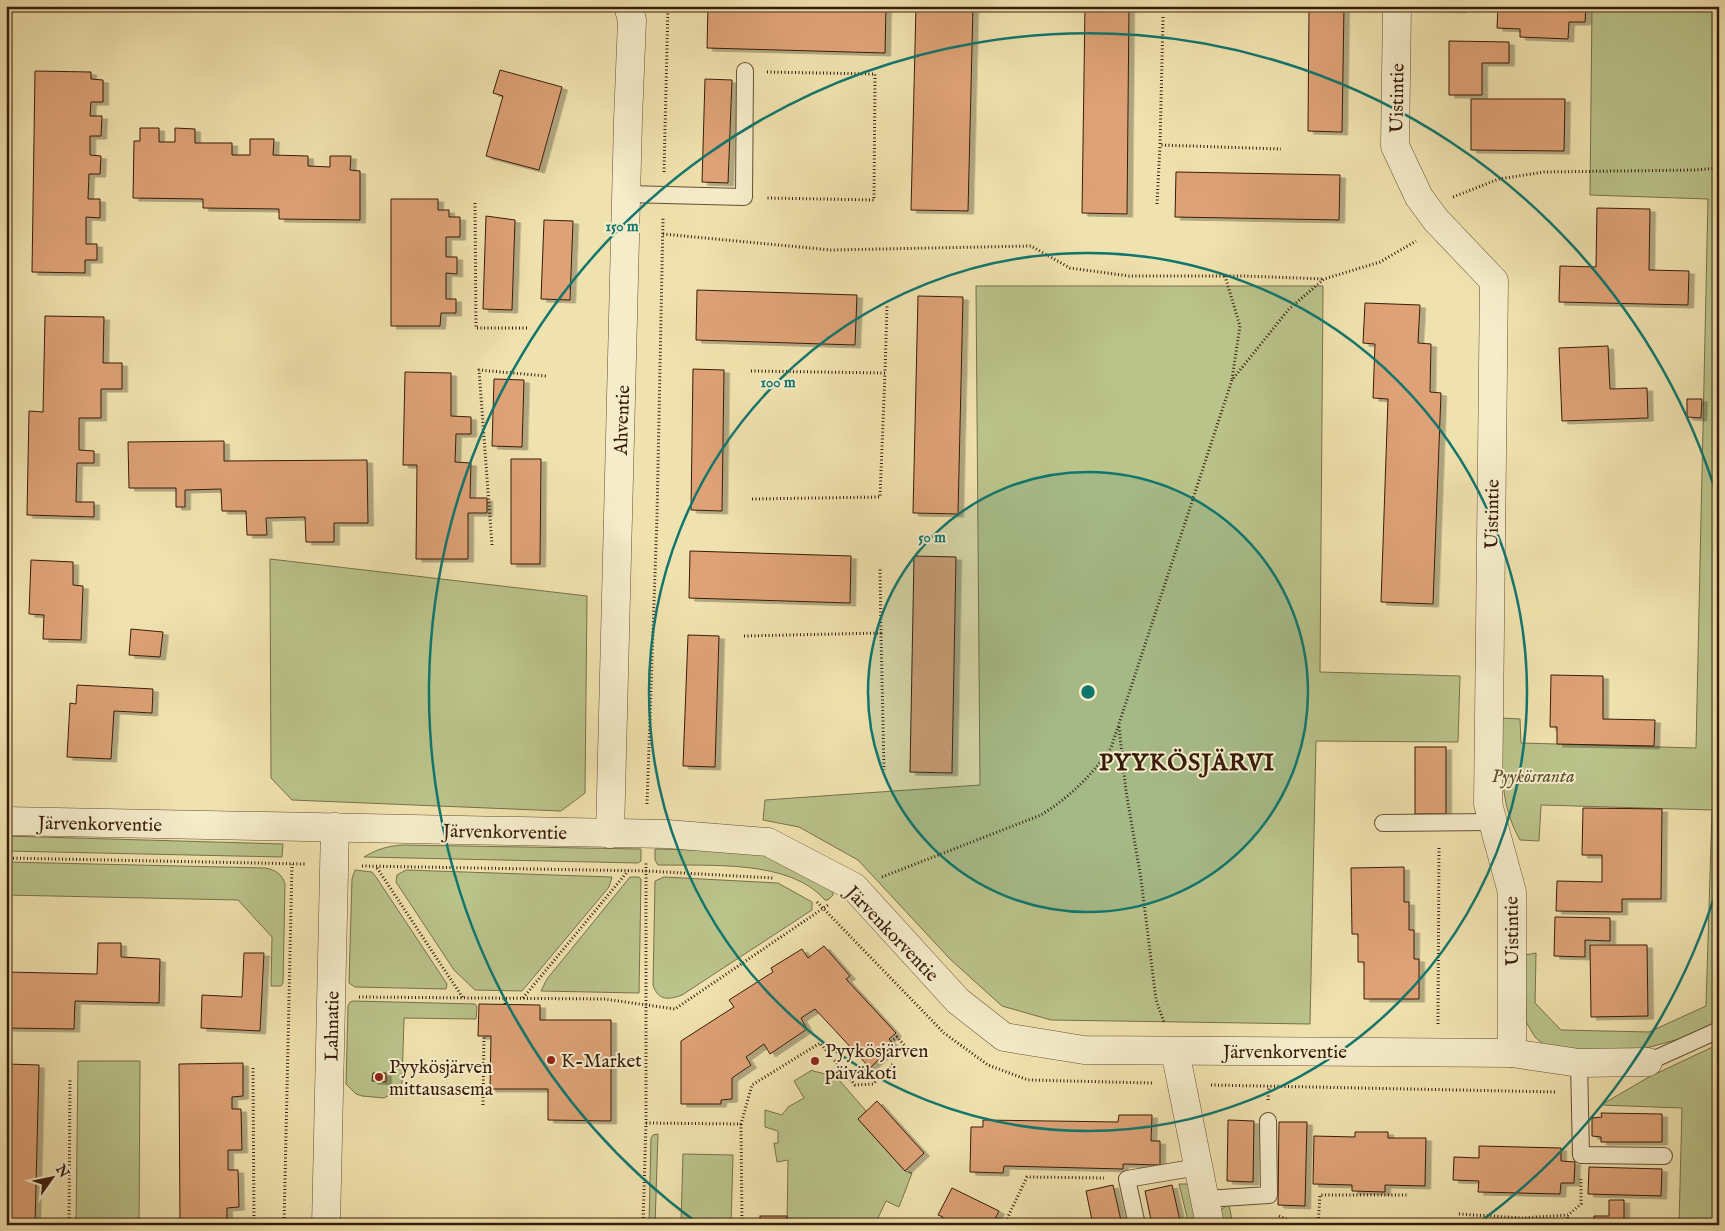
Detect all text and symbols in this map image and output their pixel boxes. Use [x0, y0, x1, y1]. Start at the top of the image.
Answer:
street label: Uistintie [1385, 63, 1411, 133]
text: 150 m [605, 217, 639, 236]
text: 100 m [760, 373, 796, 392]
street label: Ahventie [610, 384, 636, 456]
street label: Uistintie [1480, 479, 1506, 549]
text: 50 m [918, 528, 946, 547]
centre of rings [1079, 683, 1097, 701]
district label: PYYKÖSJÄRVI [1099, 748, 1275, 779]
park label: Pyykösranta [1491, 765, 1575, 789]
street label: Järvenkorventie [36, 812, 163, 838]
street label: Järvenkorventie [441, 820, 568, 846]
street label: Järvenkorventie [838, 880, 944, 988]
street label: Uistintie [1500, 896, 1526, 966]
street label: Lahnatie [320, 990, 346, 1061]
place label: Pyykösjärven päiväkoti [825, 1040, 928, 1086]
street label: Järvenkorventie [1221, 1041, 1347, 1065]
place label: K-Market [561, 1050, 642, 1074]
marker: K-Market [545, 1054, 557, 1066]
marker: Pyykösjärven päiväkoti [809, 1055, 821, 1067]
place label: Pyykösjärven mittausasema [389, 1056, 494, 1102]
marker: Pyykösjärven mittausasema [373, 1071, 385, 1083]
north arrow [28, 1154, 78, 1204]
text: N [51, 1161, 73, 1181]

